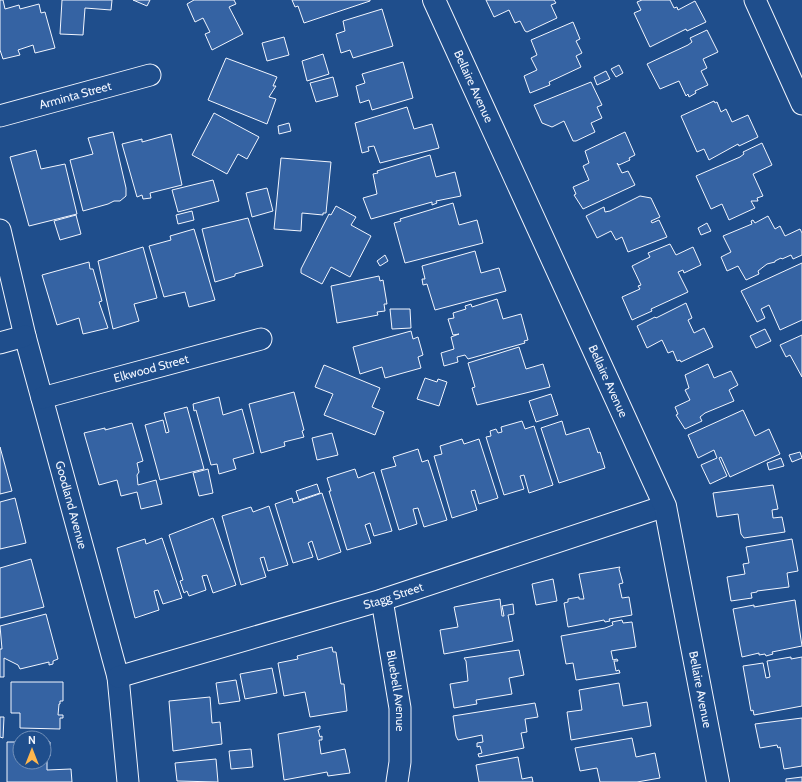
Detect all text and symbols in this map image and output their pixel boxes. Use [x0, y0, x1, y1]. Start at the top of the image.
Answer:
street label: Bellaire Avenue [451, 48, 497, 125]
street label: Arminta Street [37, 78, 113, 112]
street label: Bellaire Avenue [585, 342, 631, 420]
street label: Elkwood Street [112, 351, 190, 385]
street label: Goodland Avenue [52, 459, 91, 551]
street label: Stagg Street [361, 579, 425, 612]
street label: Bluebell Avenue [384, 649, 408, 731]
street label: Bellaire Avenue [686, 650, 715, 729]
north arrow [12, 730, 52, 770]
text: N [28, 733, 36, 747]

